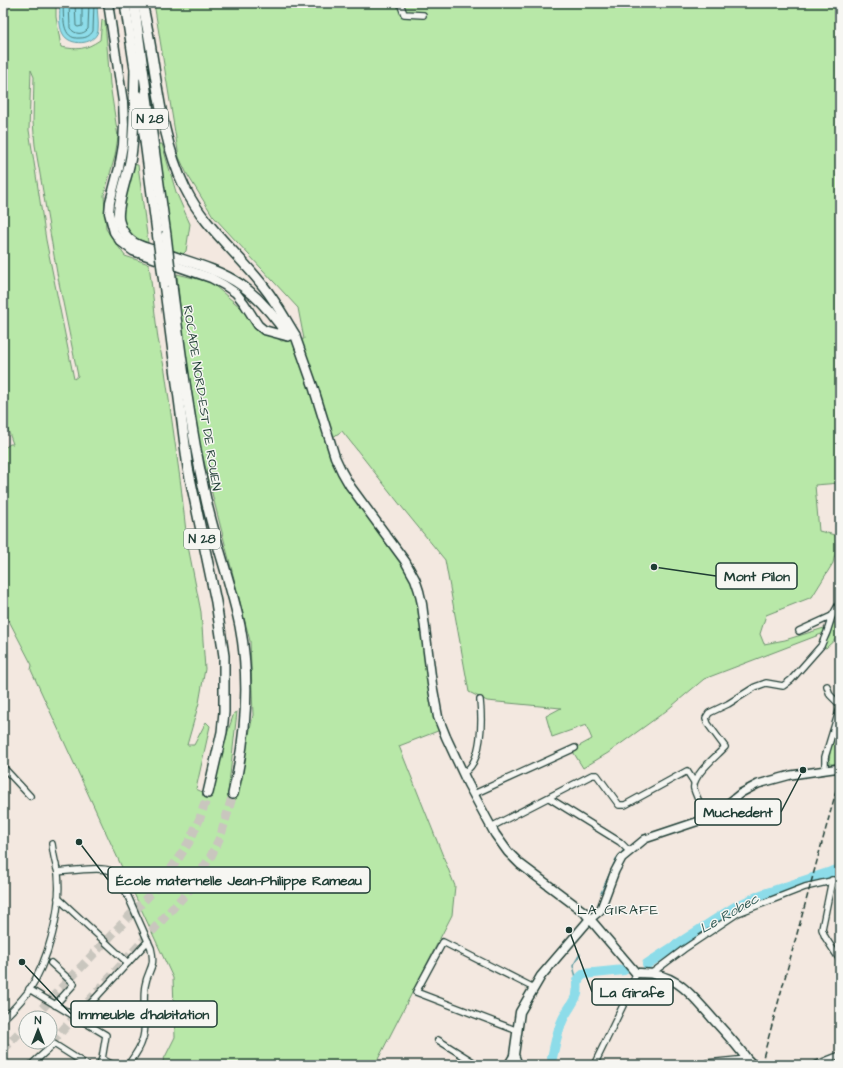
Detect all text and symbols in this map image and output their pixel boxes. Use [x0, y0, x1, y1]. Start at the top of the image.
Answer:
road number: N 28 [132, 109, 168, 129]
street label: ROCADE NORD-EST DE ROUEN [178, 304, 226, 492]
road number: N 28 [184, 529, 220, 549]
callout: Mont Pilon [716, 563, 797, 589]
text: Mont Pilon [724, 567, 790, 587]
callout: Muchedent [695, 799, 781, 825]
text: Muchedent [703, 803, 773, 823]
callout: École maternelle Jean-Philippe Rameau [108, 867, 370, 893]
text: École maternelle Jean-Philippe Rameau [116, 871, 362, 891]
water label: Le Robec [696, 889, 763, 939]
district label: LA GIRAFE [577, 900, 659, 920]
callout: La Girafe [592, 979, 673, 1005]
text: La Girafe [600, 983, 665, 1003]
callout: Immeuble d'habitation [71, 1001, 217, 1027]
text: Immeuble d'habitation [79, 1005, 209, 1025]
north arrow [18, 1010, 58, 1050]
text: N [35, 1013, 42, 1028]

